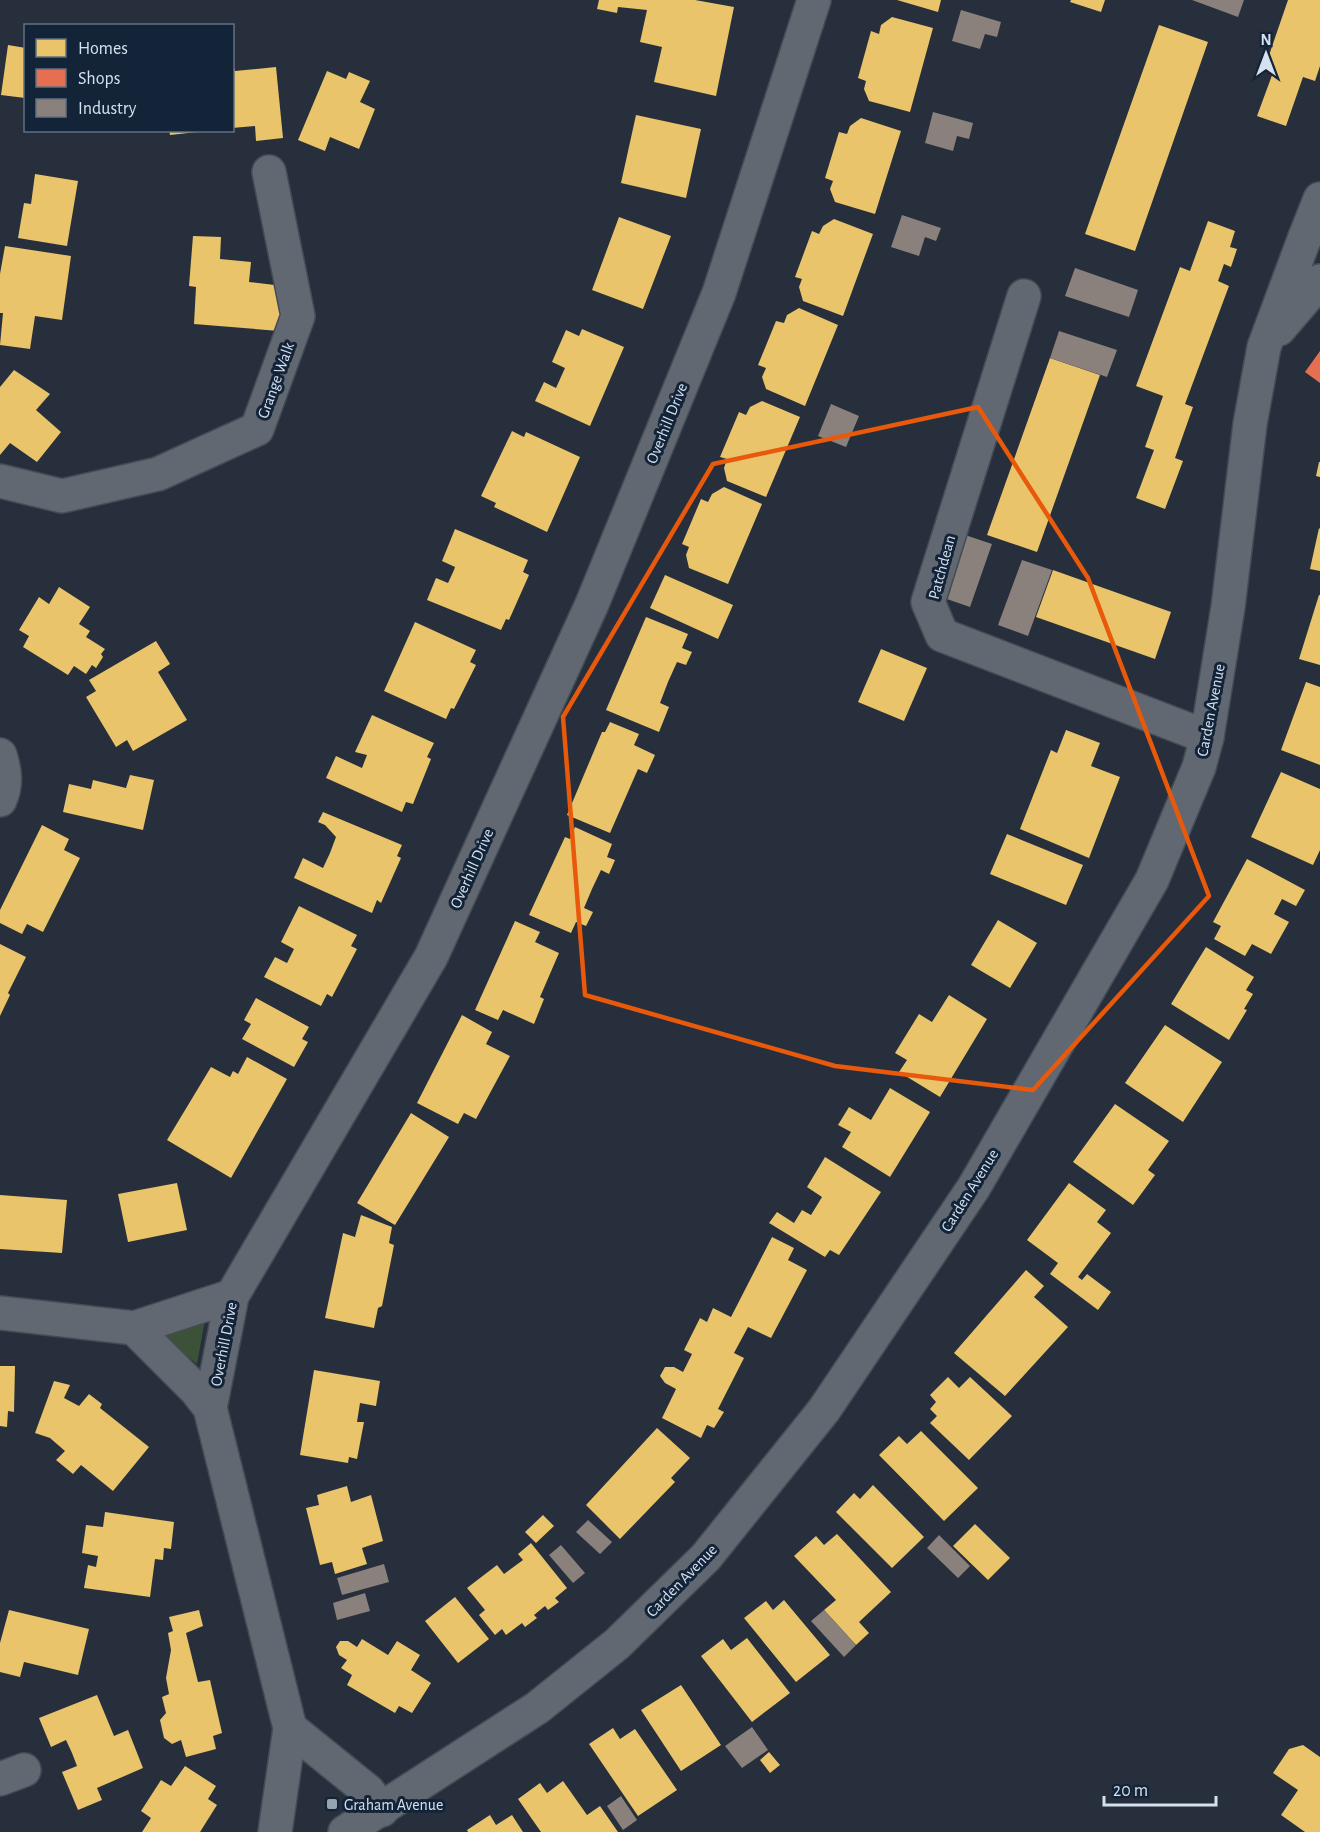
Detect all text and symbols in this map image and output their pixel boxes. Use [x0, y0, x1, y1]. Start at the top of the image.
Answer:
legend [24, 24, 234, 132]
north arrow [1236, 24, 1296, 84]
text: N [1260, 32, 1272, 48]
text: Homes [78, 40, 128, 58]
text: Shops [78, 70, 120, 88]
text: Industry [78, 100, 137, 118]
street label: Grange Walk [255, 340, 297, 421]
street label: Overhill Drive [644, 381, 690, 466]
street label: Patchdean [926, 533, 958, 601]
street label: Carden Avenue [1194, 663, 1228, 758]
street label: Overhill Drive [447, 826, 497, 911]
street label: Carden Avenue [938, 1146, 1002, 1235]
street label: Overhill Drive [208, 1301, 240, 1388]
street label: Carden Avenue [643, 1541, 720, 1620]
scale bar [1104, 1769, 1216, 1807]
text: 20 m [1113, 1782, 1148, 1800]
marker: Graham Avenue [325, 1797, 339, 1811]
place label: Graham Avenue [344, 1797, 443, 1813]

